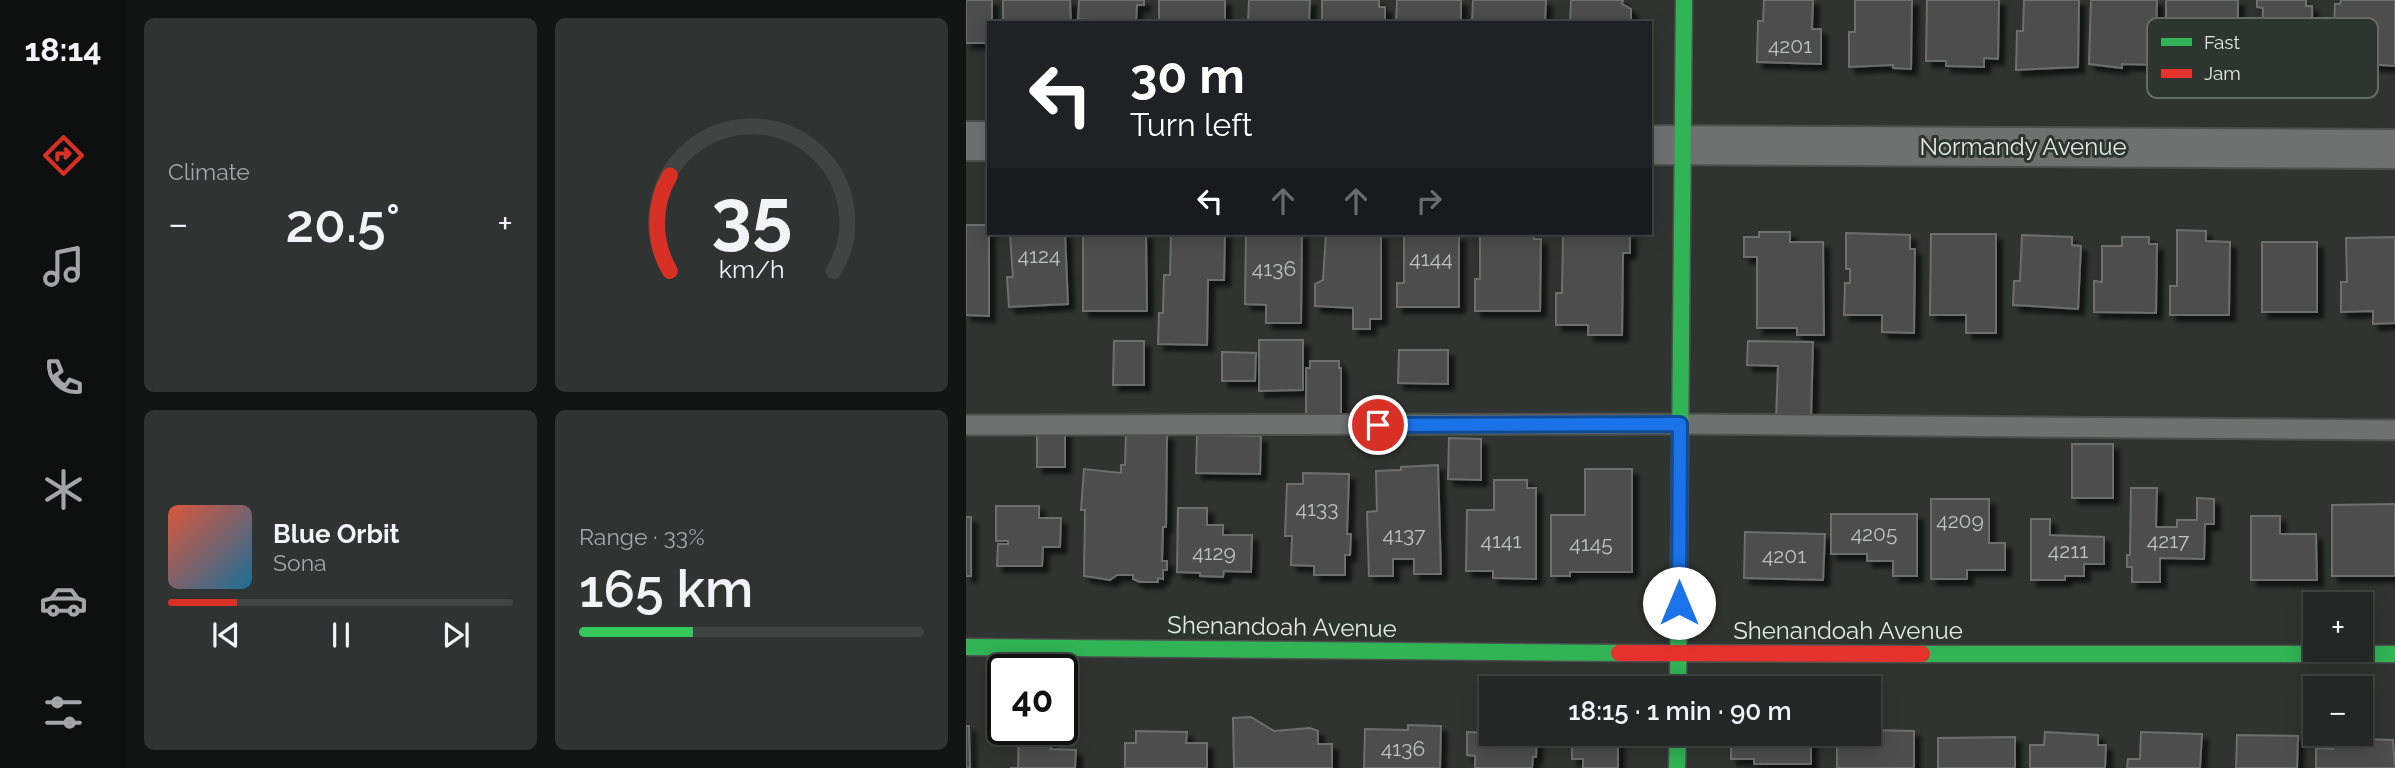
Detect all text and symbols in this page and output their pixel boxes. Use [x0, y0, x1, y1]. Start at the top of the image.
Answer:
legend [2147, 18, 2378, 98]
text: 18:14 [24, 31, 102, 68]
text: Fast [2204, 31, 2240, 53]
house number: 4201 [1768, 33, 1812, 58]
text: 30 m [1130, 47, 1245, 104]
icon: left [1015, 49, 1106, 140]
text: Jam [2204, 62, 2241, 84]
text: Turn left [1130, 106, 1252, 143]
icon: directions [39, 131, 88, 180]
street label: Normandy Avenue [1919, 132, 2127, 161]
text: Climate [168, 158, 250, 185]
text: 35 [711, 173, 792, 258]
icon: left [1191, 182, 1229, 220]
icon: ahead [1264, 182, 1302, 220]
icon: ahead [1337, 182, 1375, 220]
icon: right [1410, 182, 1448, 220]
text: 20.5° [286, 193, 400, 254]
text: − [168, 201, 188, 246]
text: + [497, 201, 513, 246]
icon: music [39, 242, 88, 291]
house number: 4124 [1018, 243, 1060, 268]
house number: 4144 [1409, 246, 1453, 271]
text: km/h [719, 254, 784, 284]
house number: 4136 [1252, 256, 1296, 281]
icon: phone [39, 353, 88, 402]
pin [1348, 395, 1408, 455]
icon: arrive [1359, 406, 1397, 444]
icon: climate [39, 465, 88, 514]
house number: 4133 [1296, 496, 1338, 521]
house number: 4209 [1936, 508, 1984, 533]
text: Blue Orbit [273, 519, 400, 549]
house number: 4205 [1851, 521, 1897, 546]
house number: 4137 [1383, 522, 1426, 547]
text: Range · 33% [579, 523, 705, 550]
house number: 4141 [1481, 528, 1521, 553]
house number: 4217 [2147, 528, 2190, 553]
house number: 4145 [1569, 531, 1613, 556]
house number: 4211 [2048, 538, 2088, 563]
house number: 4129 [1192, 540, 1236, 565]
house number: 4201 [1762, 543, 1806, 568]
text: Sona [273, 549, 327, 576]
text: 165 km [579, 558, 753, 619]
position arrow [1642, 566, 1716, 640]
icon: car [39, 576, 88, 625]
map controls [2303, 592, 2373, 746]
button: + [2303, 592, 2373, 662]
street label: Shenandoah Avenue [1167, 610, 1397, 643]
icon: previous [207, 616, 245, 654]
icon: pause [322, 616, 360, 654]
icon: next [437, 616, 475, 654]
street label: Shenandoah Avenue [1733, 616, 1963, 645]
speed limit sign: 40 [987, 654, 1078, 745]
button: − [2303, 676, 2373, 746]
icon: filters [39, 688, 88, 737]
text: 18:15 · 1 min · 90 m [1568, 696, 1792, 726]
house number: 4136 [1381, 736, 1425, 761]

